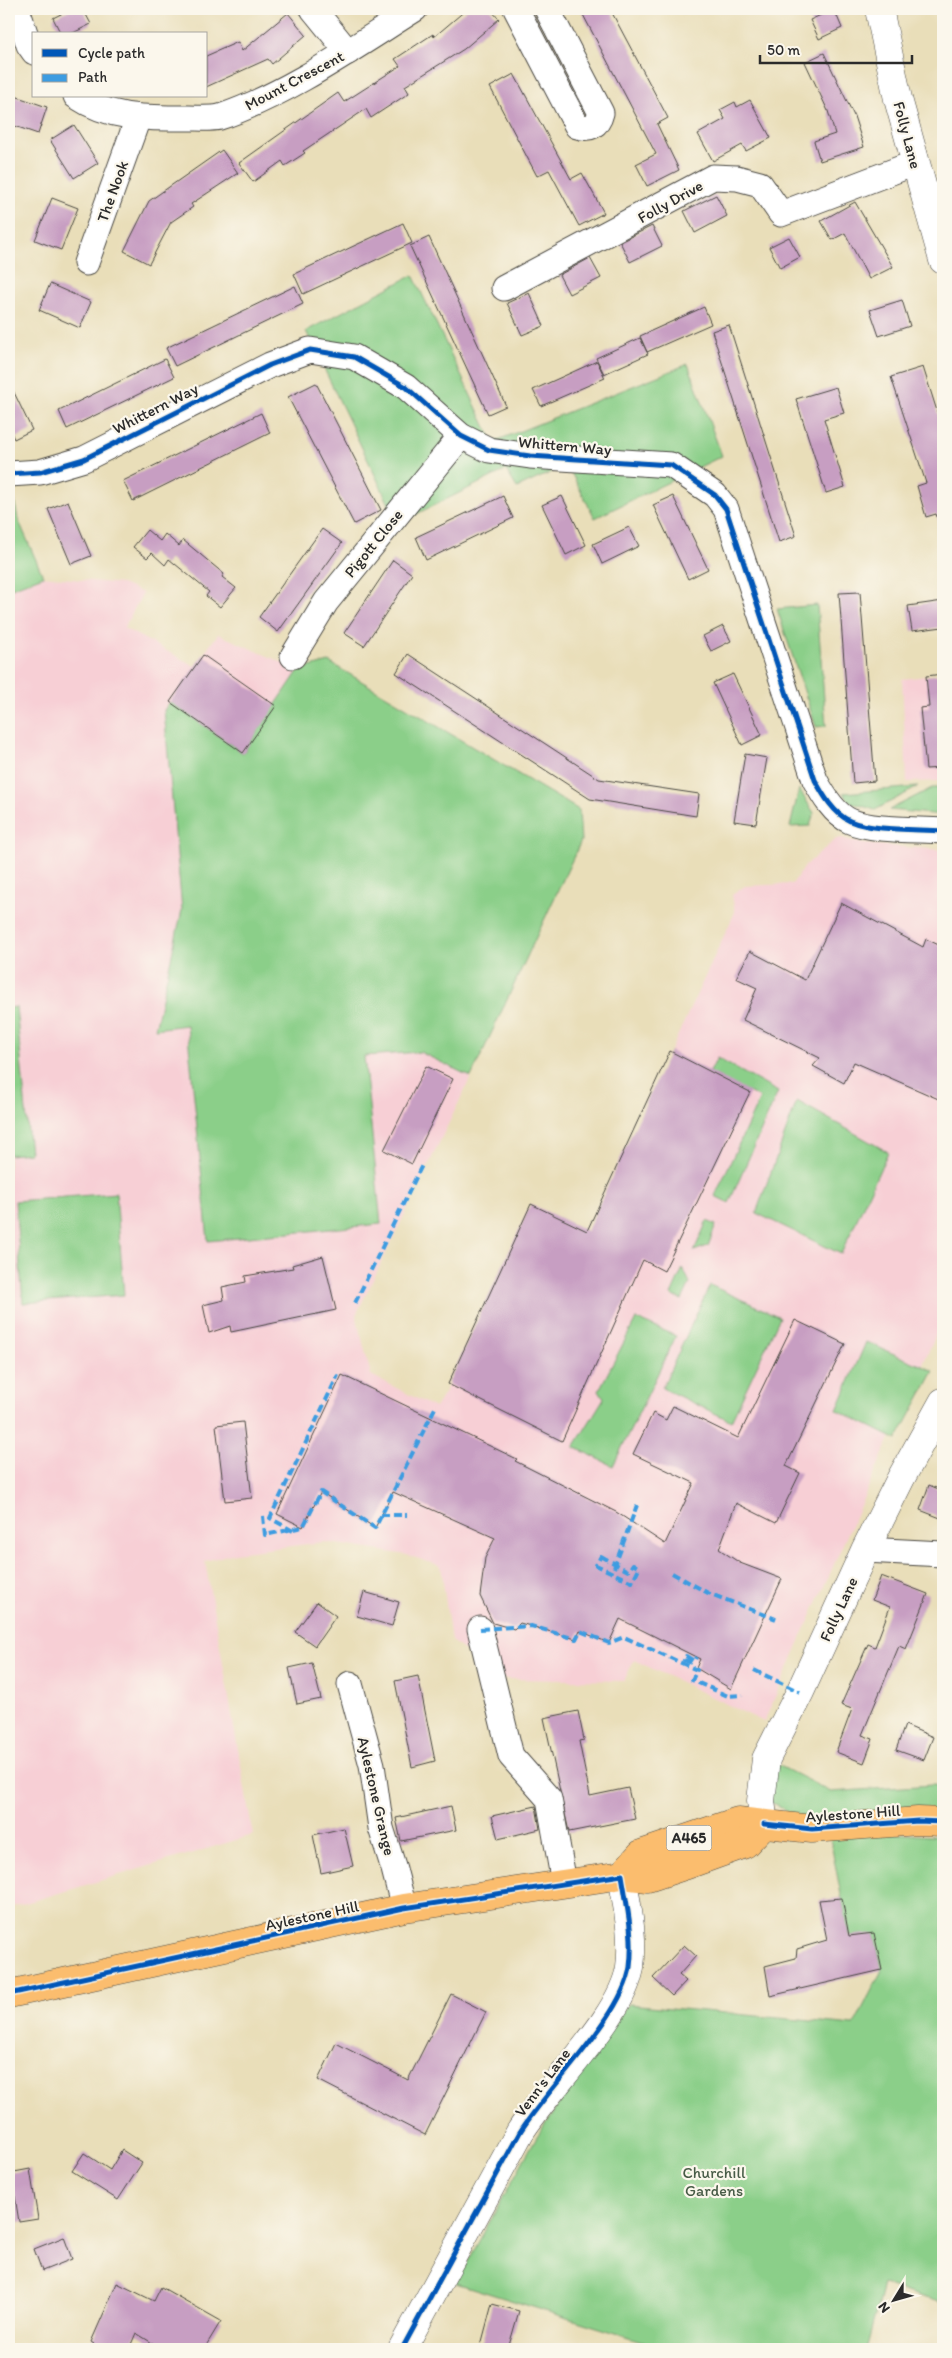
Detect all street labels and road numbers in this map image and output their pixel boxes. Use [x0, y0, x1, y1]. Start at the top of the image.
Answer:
street label: Mount Crescent [241, 46, 347, 115]
street label: Folly Lane [889, 99, 926, 171]
street label: The Nook [93, 158, 132, 225]
street label: Folly Drive [634, 176, 706, 227]
street label: Whittern Way [109, 379, 202, 438]
street label: Whittern Way [518, 432, 613, 459]
street label: Pigott Close [340, 505, 407, 581]
street label: Folly Lane [815, 1574, 862, 1644]
street label: Aylestone Grange [354, 1735, 399, 1857]
street label: Aylestone Hill [805, 1801, 902, 1826]
road number: A465 [666, 1826, 712, 1850]
street label: Aylestone Hill [264, 1896, 361, 1935]
street label: Venn's Lane [510, 2044, 574, 2120]

